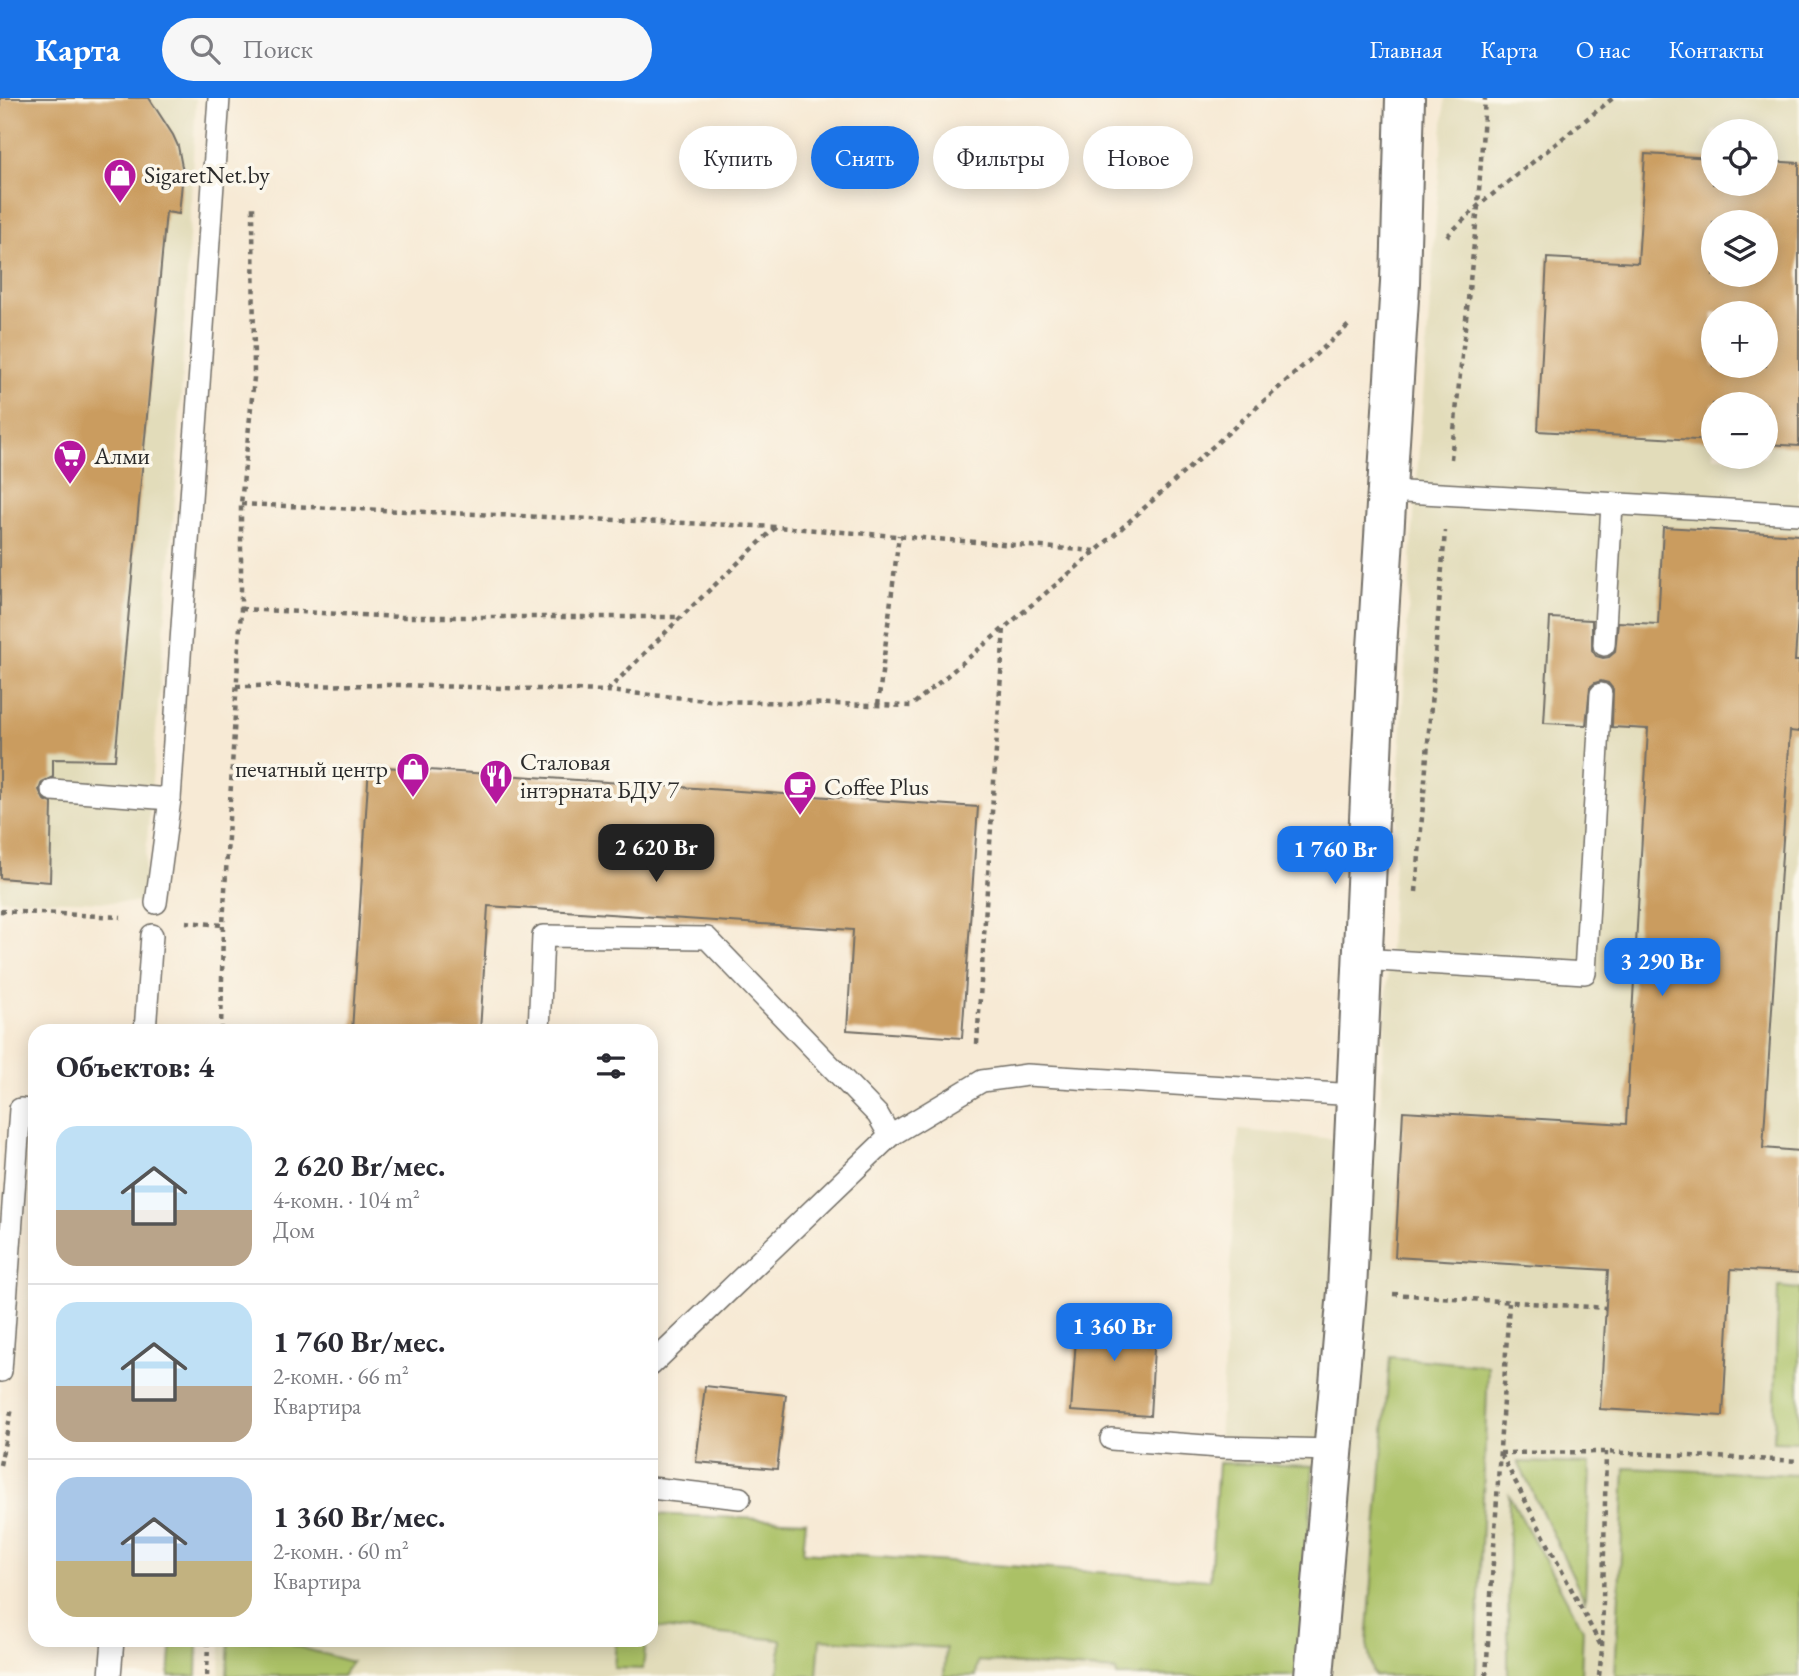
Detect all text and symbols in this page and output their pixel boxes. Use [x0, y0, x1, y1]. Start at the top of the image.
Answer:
search box [162, 18, 652, 81]
text: Карта [35, 28, 120, 71]
icon: search [186, 30, 224, 68]
text: Поиск [242, 32, 313, 66]
text: Главная [1369, 34, 1443, 65]
text: Карта [1481, 34, 1538, 65]
text: О нас [1576, 34, 1631, 65]
text: Контакты [1669, 34, 1764, 65]
map controls [1701, 119, 1778, 469]
button: locate [1701, 119, 1778, 196]
chip: Купить [679, 126, 797, 189]
chip: Снять [811, 126, 919, 189]
chip: Фильтры [933, 126, 1069, 189]
chip: Новое [1083, 126, 1193, 189]
shop icon: SigaretNet.by [101, 156, 139, 205]
place label: SigaretNet.by [144, 159, 270, 190]
button: layers [1701, 210, 1778, 287]
button: + [1701, 301, 1778, 378]
button: − [1701, 392, 1778, 469]
supermarket icon: Алми [51, 437, 89, 486]
place label: Алми [93, 440, 150, 471]
place label: Сталовая інтэрната БДУ 7 [520, 746, 679, 805]
shop icon: печатный центр [394, 750, 432, 799]
place label: печатный центр [235, 753, 388, 784]
restaurant icon: Сталовая інтэрната БДУ 7 [477, 757, 515, 806]
cafe icon: Coffee Plus [781, 768, 819, 817]
place label: Coffee Plus [824, 771, 929, 802]
pin: 2 620 Br [584, 824, 728, 884]
pin: 1 760 Br [1263, 826, 1407, 886]
text: 2 620 Br [614, 832, 698, 862]
text: 1 760 Br [1293, 834, 1377, 864]
pin: 3 290 Br [1590, 939, 1734, 998]
text: 3 290 Br [1620, 946, 1704, 976]
text: Объектов: 4 [56, 1047, 214, 1086]
icon: filters [592, 1047, 630, 1085]
text: 2 620 Br/мес. [273, 1146, 445, 1185]
icon: home [112, 1154, 196, 1238]
text: 4-комн. · 104 m² [273, 1185, 420, 1215]
text: Дом [273, 1215, 315, 1245]
pin: 1 360 Br [1042, 1304, 1186, 1363]
text: 1 360 Br [1072, 1311, 1156, 1341]
text: 1 760 Br/мес. [273, 1322, 445, 1361]
icon: home [112, 1330, 196, 1414]
text: 2-комн. · 66 m² [273, 1361, 409, 1391]
text: Квартира [273, 1391, 361, 1421]
text: 1 360 Br/мес. [273, 1497, 445, 1536]
icon: home [112, 1505, 196, 1589]
text: 2-комн. · 60 m² [273, 1536, 409, 1566]
text: Квартира [273, 1566, 361, 1596]

